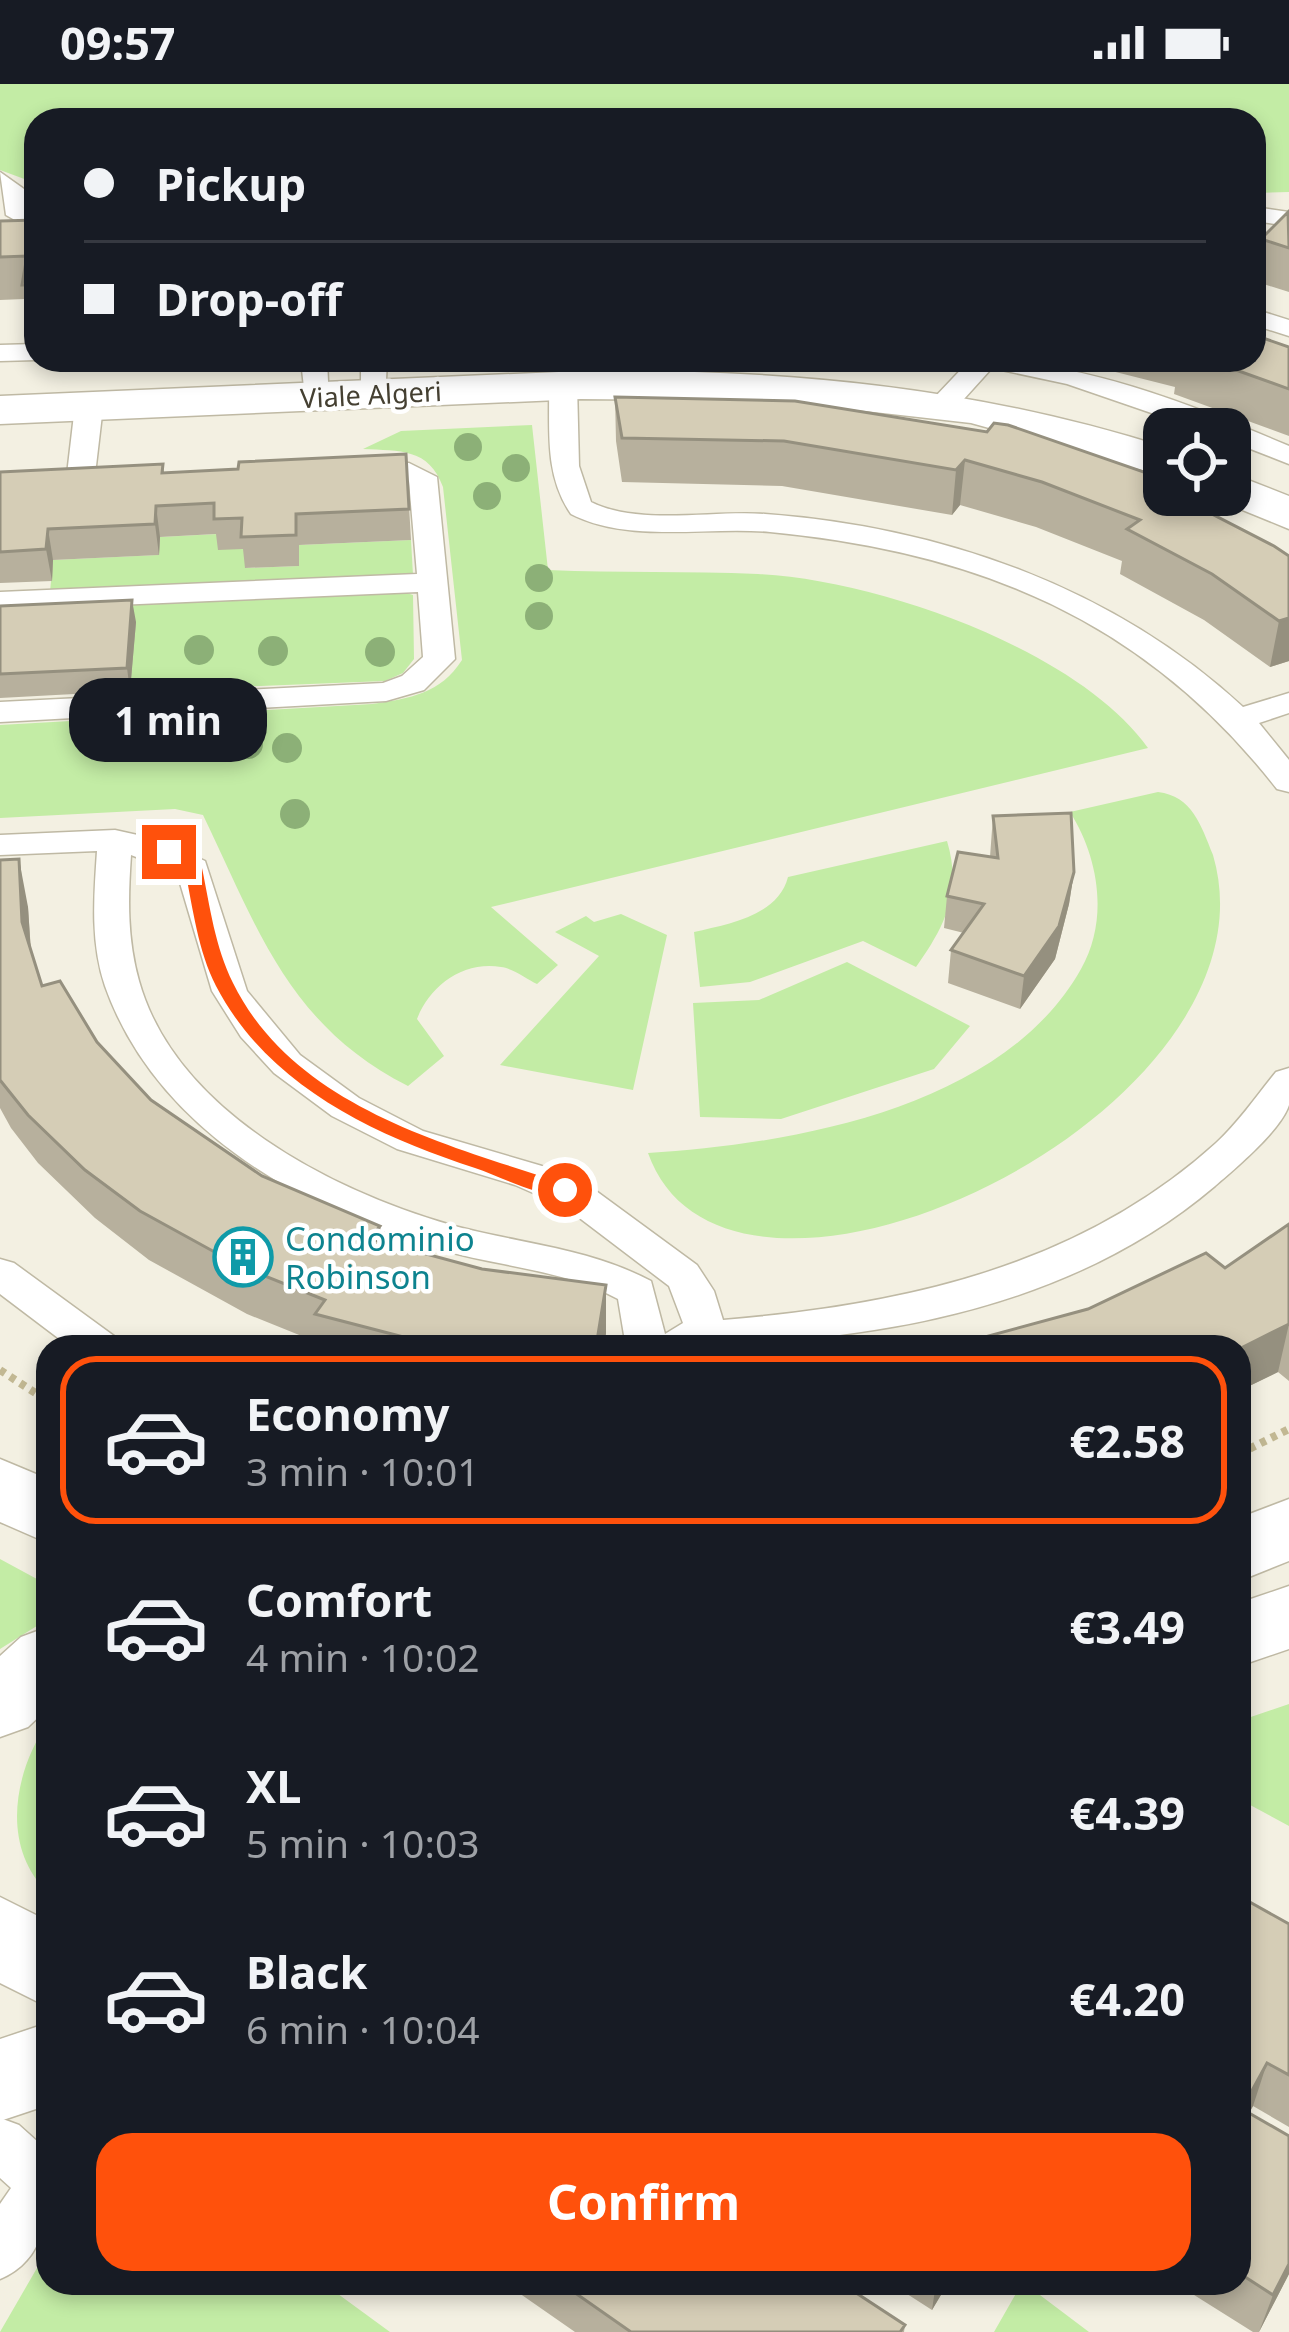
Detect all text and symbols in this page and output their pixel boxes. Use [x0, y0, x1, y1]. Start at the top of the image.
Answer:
text: 09:57 [60, 12, 176, 73]
text: Pickup [156, 153, 306, 214]
text: Drop-off [156, 268, 342, 329]
street label: Viale Algeri [299, 372, 443, 416]
map controls [1143, 408, 1251, 516]
button: locate [1143, 408, 1251, 516]
callout: 1 min [70, 678, 268, 762]
text: 1 min [114, 693, 222, 746]
route end [142, 825, 196, 879]
route start [538, 1163, 592, 1217]
place label: Condominio Robinson [285, 1216, 475, 1299]
building icon: Condominio Robinson [212, 1226, 274, 1288]
text: Economy [246, 1383, 450, 1444]
icon: car [102, 1386, 210, 1494]
text: €2.58 [1069, 1410, 1185, 1471]
text: 3 min · 10:01 [246, 1444, 480, 1497]
text: Comfort [246, 1569, 432, 1630]
icon: car [102, 1572, 210, 1680]
text: €3.49 [1069, 1596, 1185, 1657]
text: 4 min · 10:02 [246, 1630, 480, 1683]
text: XL [246, 1755, 301, 1816]
icon: car [102, 1758, 210, 1866]
text: €4.39 [1069, 1782, 1185, 1843]
text: 5 min · 10:03 [246, 1816, 480, 1869]
text: Black [246, 1941, 367, 2002]
icon: car [102, 1944, 210, 2052]
text: €4.20 [1069, 1968, 1185, 2029]
text: 6 min · 10:04 [246, 2002, 480, 2055]
button: Confirm [96, 2133, 1191, 2271]

